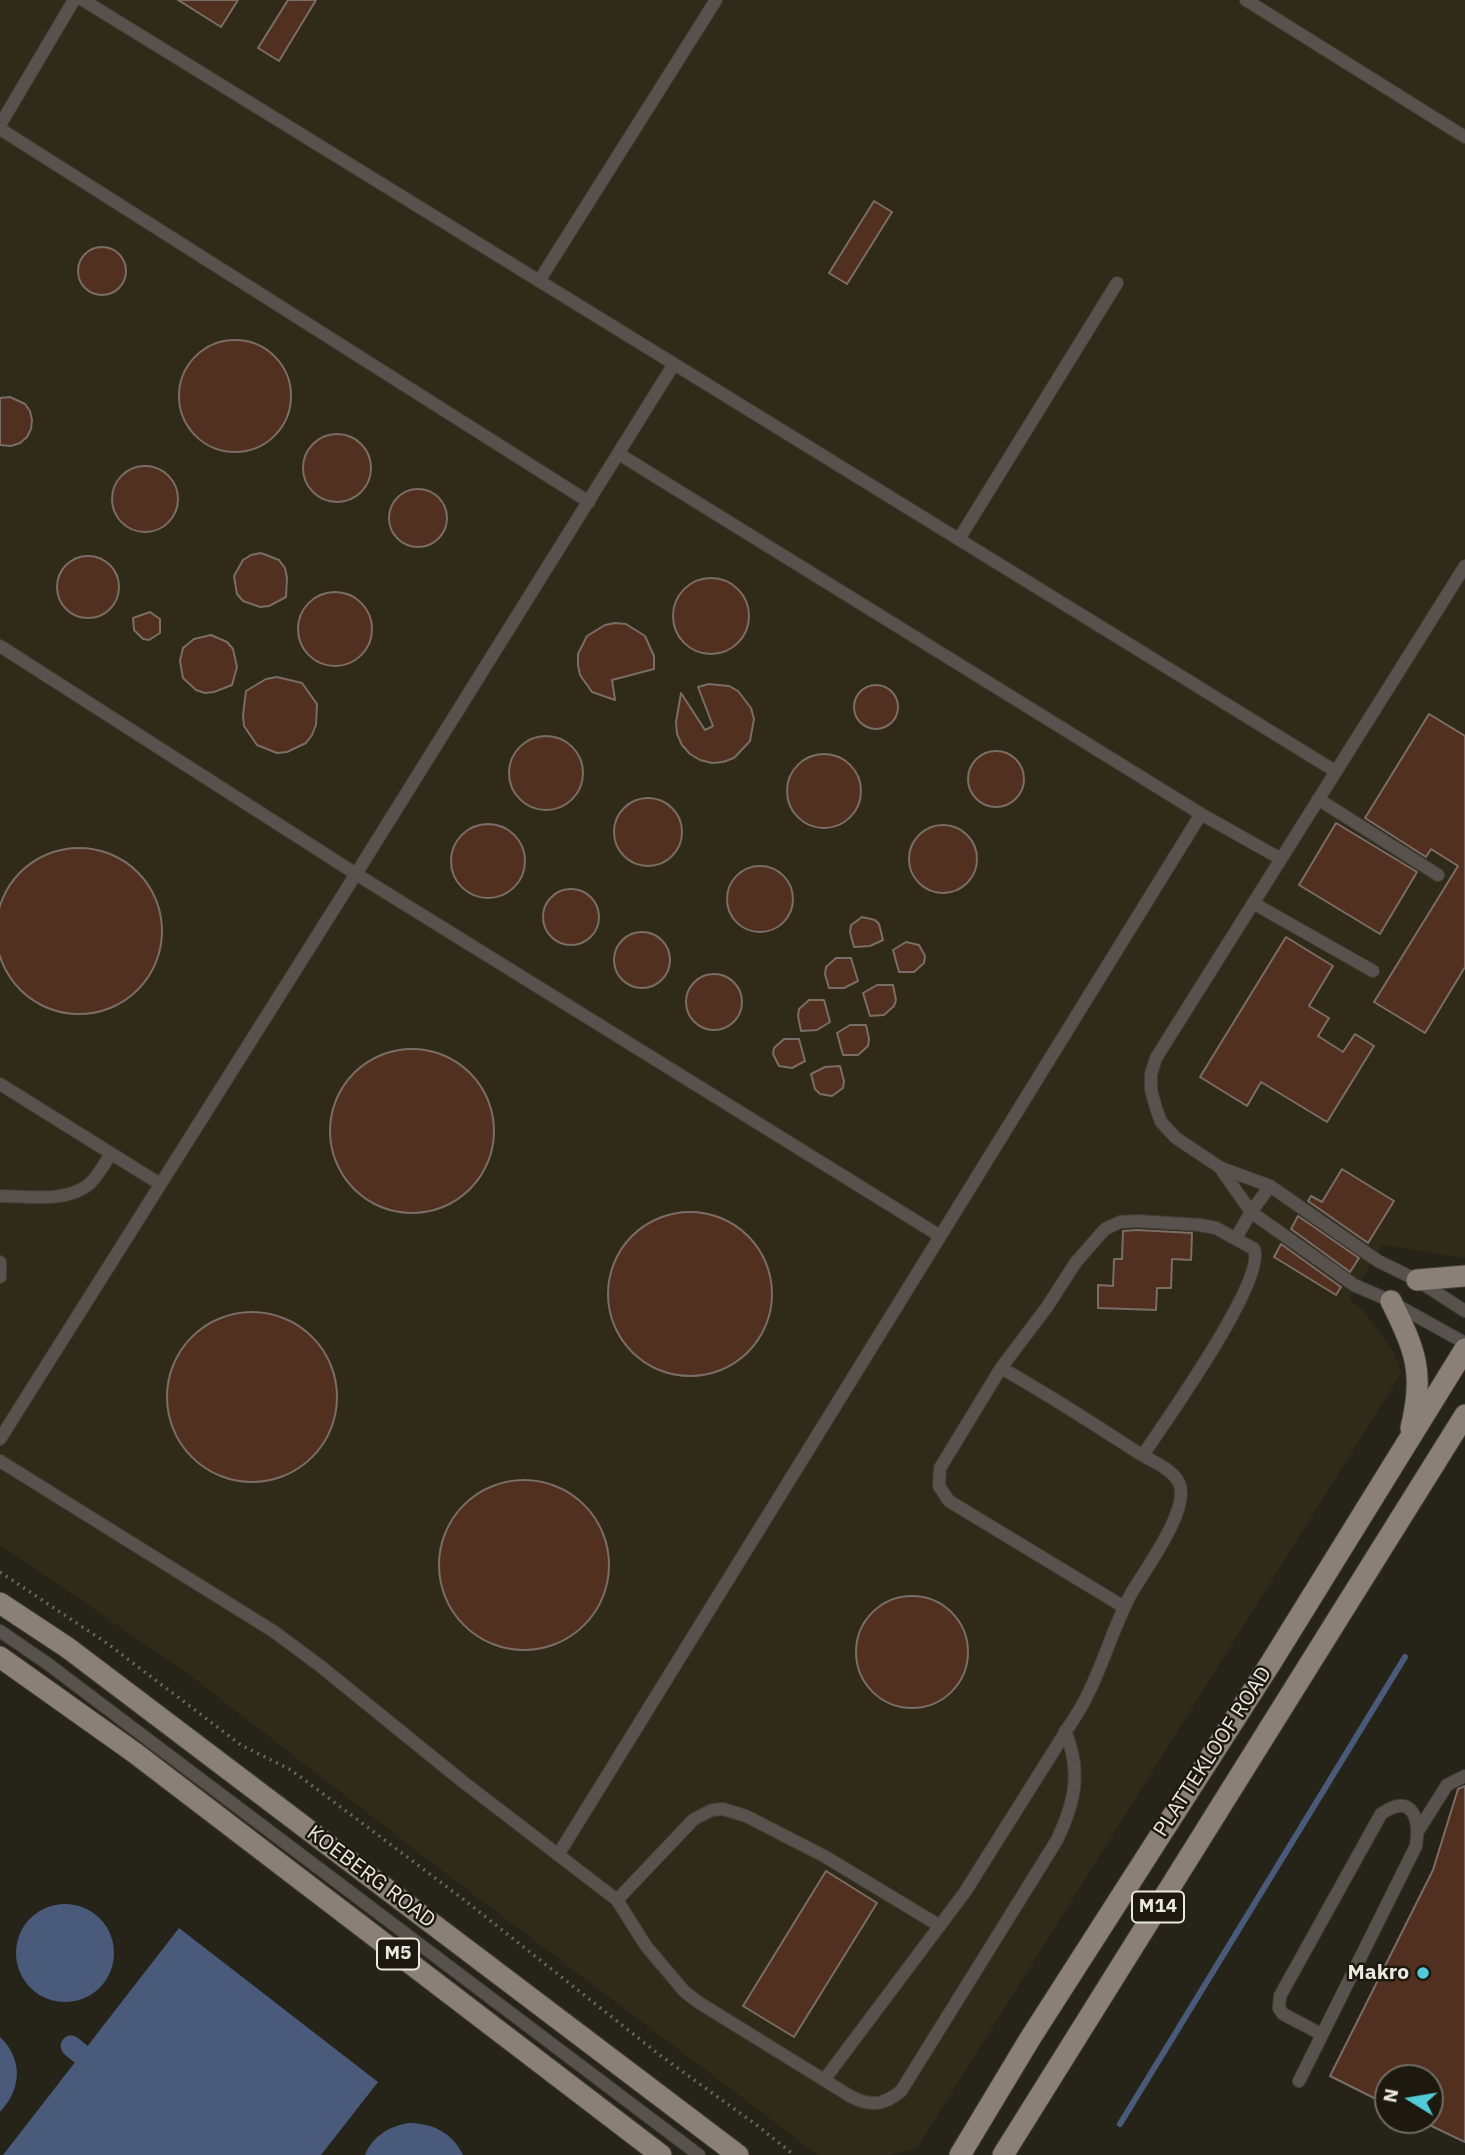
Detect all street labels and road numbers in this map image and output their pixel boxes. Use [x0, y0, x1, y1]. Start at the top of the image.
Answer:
street label: PLATTEKLOOF ROAD [1149, 1662, 1277, 1842]
street label: KOEBERG ROAD [302, 1821, 440, 1933]
road number: M14 [1132, 1892, 1184, 1923]
road number: M5 [377, 1938, 419, 1970]

